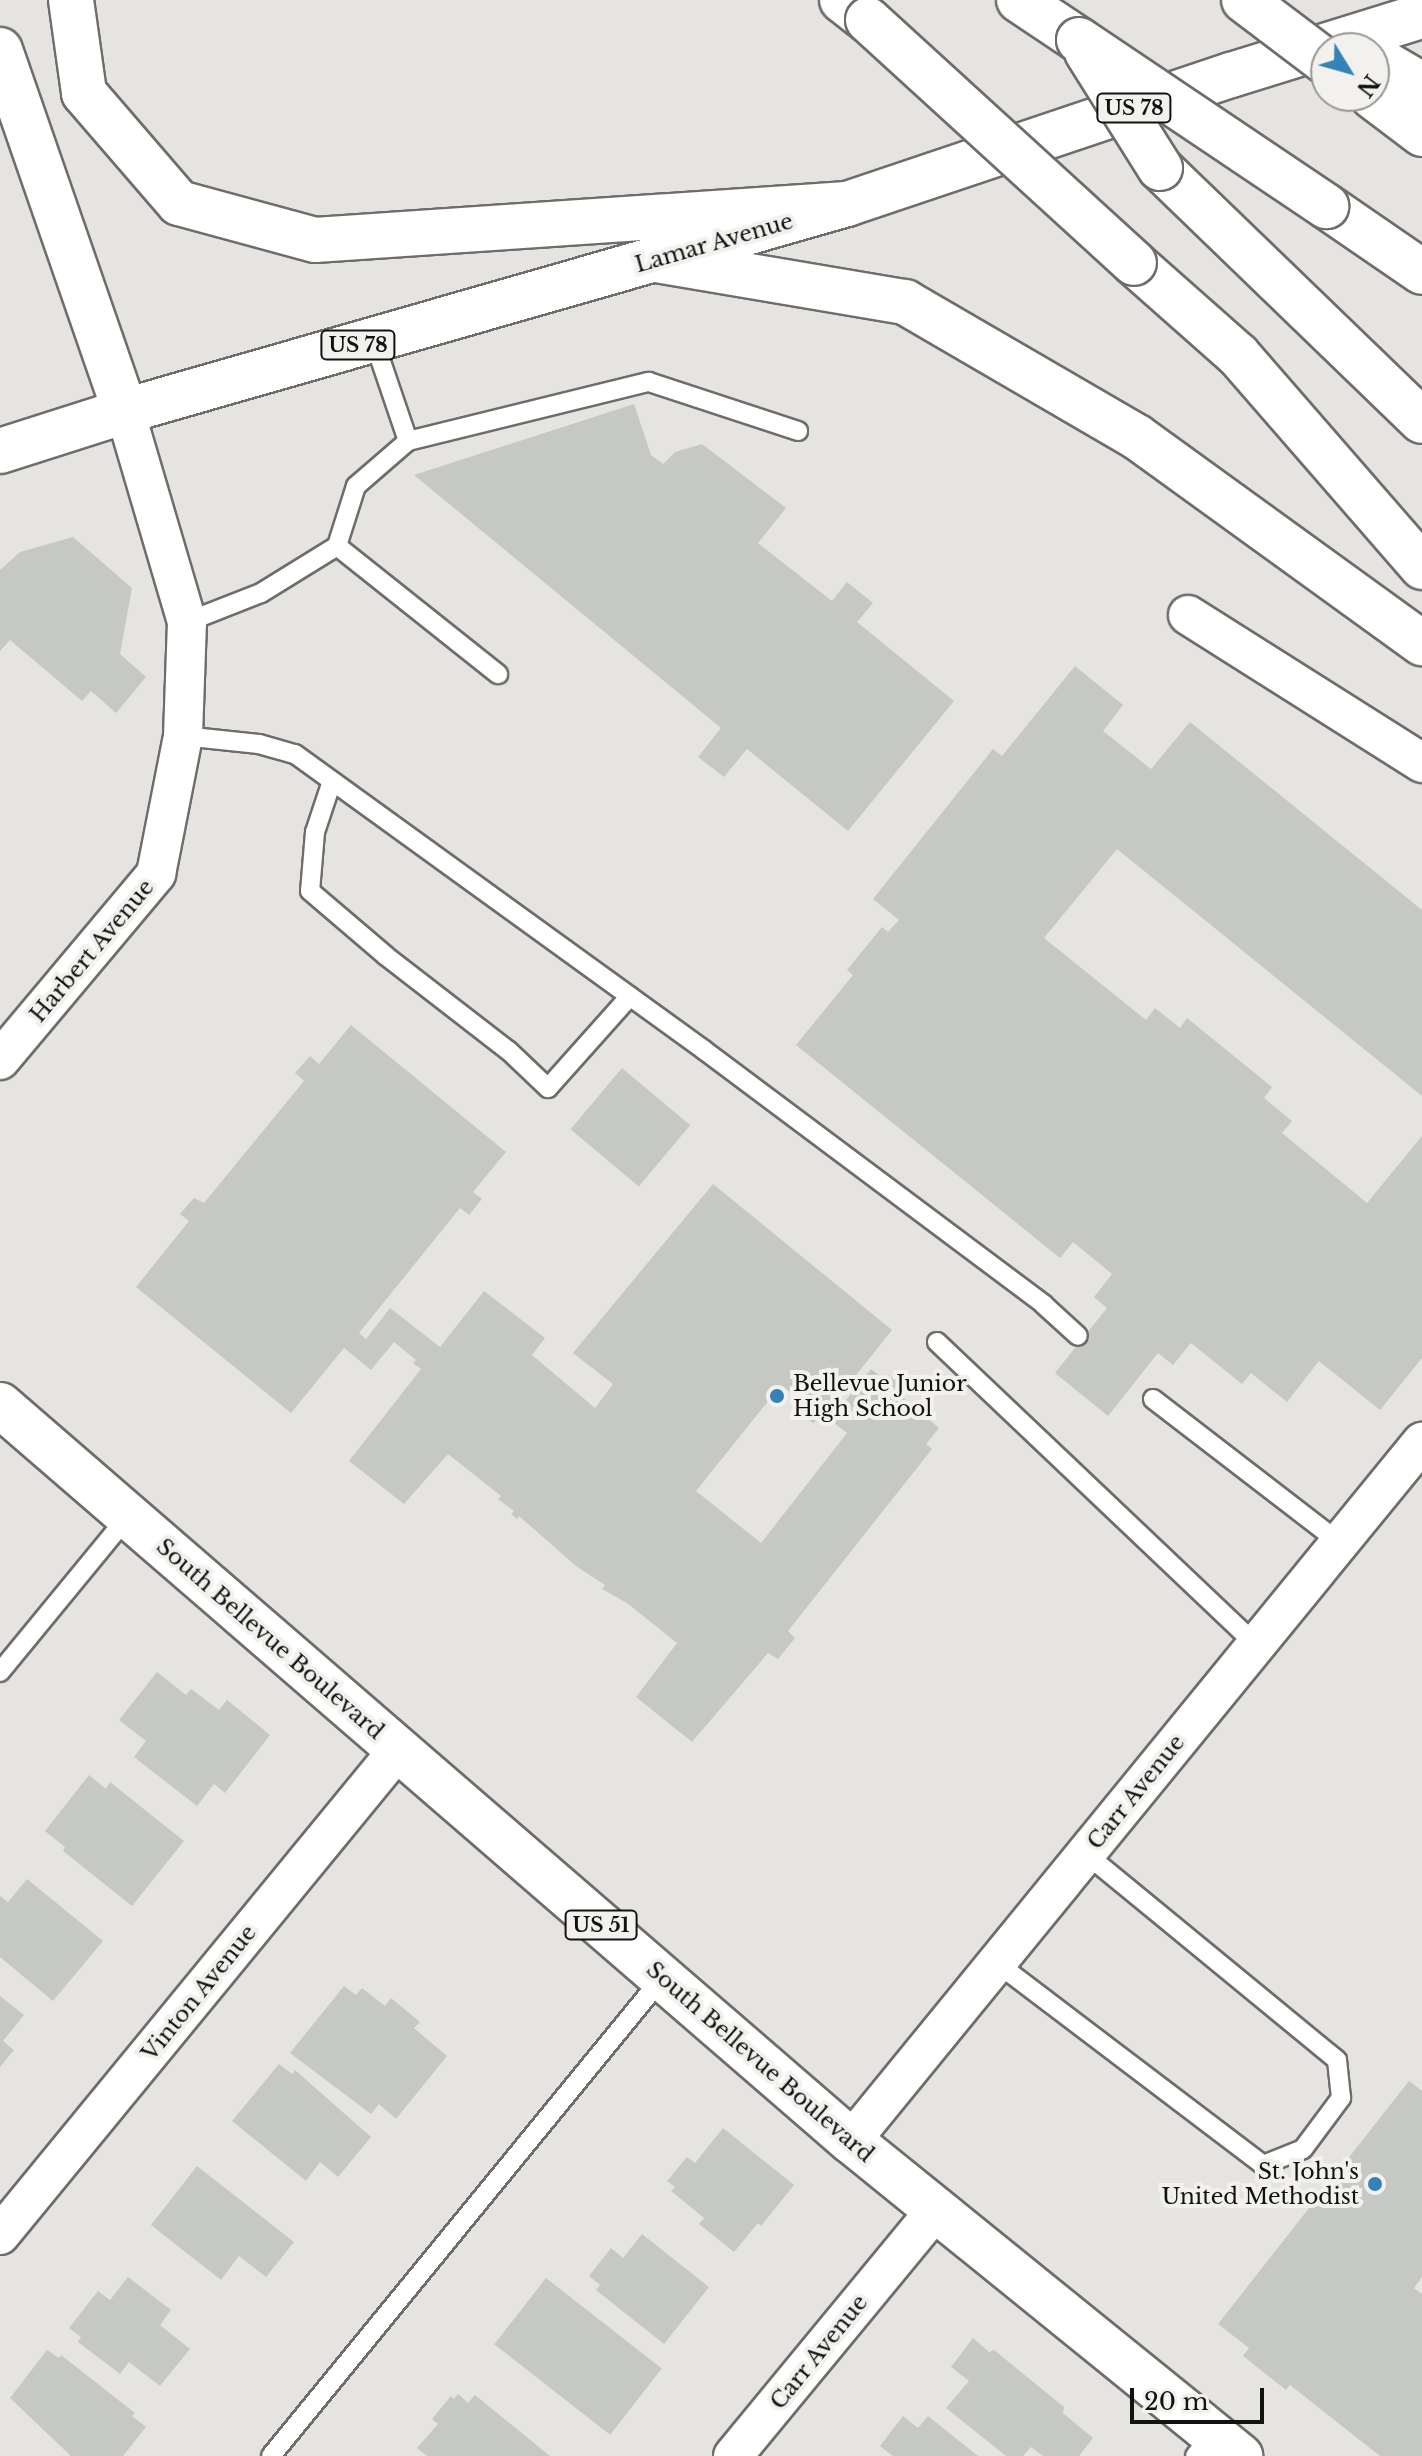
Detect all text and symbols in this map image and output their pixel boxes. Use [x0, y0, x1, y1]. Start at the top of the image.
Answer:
north arrow [1310, 32, 1390, 112]
text: N [1351, 69, 1385, 102]
road number: US 78 [1096, 92, 1172, 124]
street label: Lamar Avenue [631, 208, 797, 278]
road number: US 78 [320, 329, 396, 361]
street label: Harbert Avenue [24, 874, 160, 1028]
place label: Bellevue Junior High School [793, 1370, 967, 1422]
marker: Bellevue Junior High School [768, 1387, 786, 1405]
street label: South Bellevue Boulevard [151, 1533, 389, 1745]
street label: Carr Avenue [1081, 1729, 1191, 1855]
road number: US 51 [563, 1909, 639, 1941]
street label: Vinton Avenue [136, 1920, 262, 2066]
street label: South Bellevue Boulevard [641, 1956, 879, 2168]
place label: St. John's United Methodist [1161, 2158, 1359, 2210]
marker: St. John's United Methodist [1366, 2175, 1384, 2193]
street label: Carr Avenue [764, 2289, 874, 2415]
scale bar [1134, 2372, 1268, 2422]
text: 20 m [1144, 2387, 1209, 2416]

